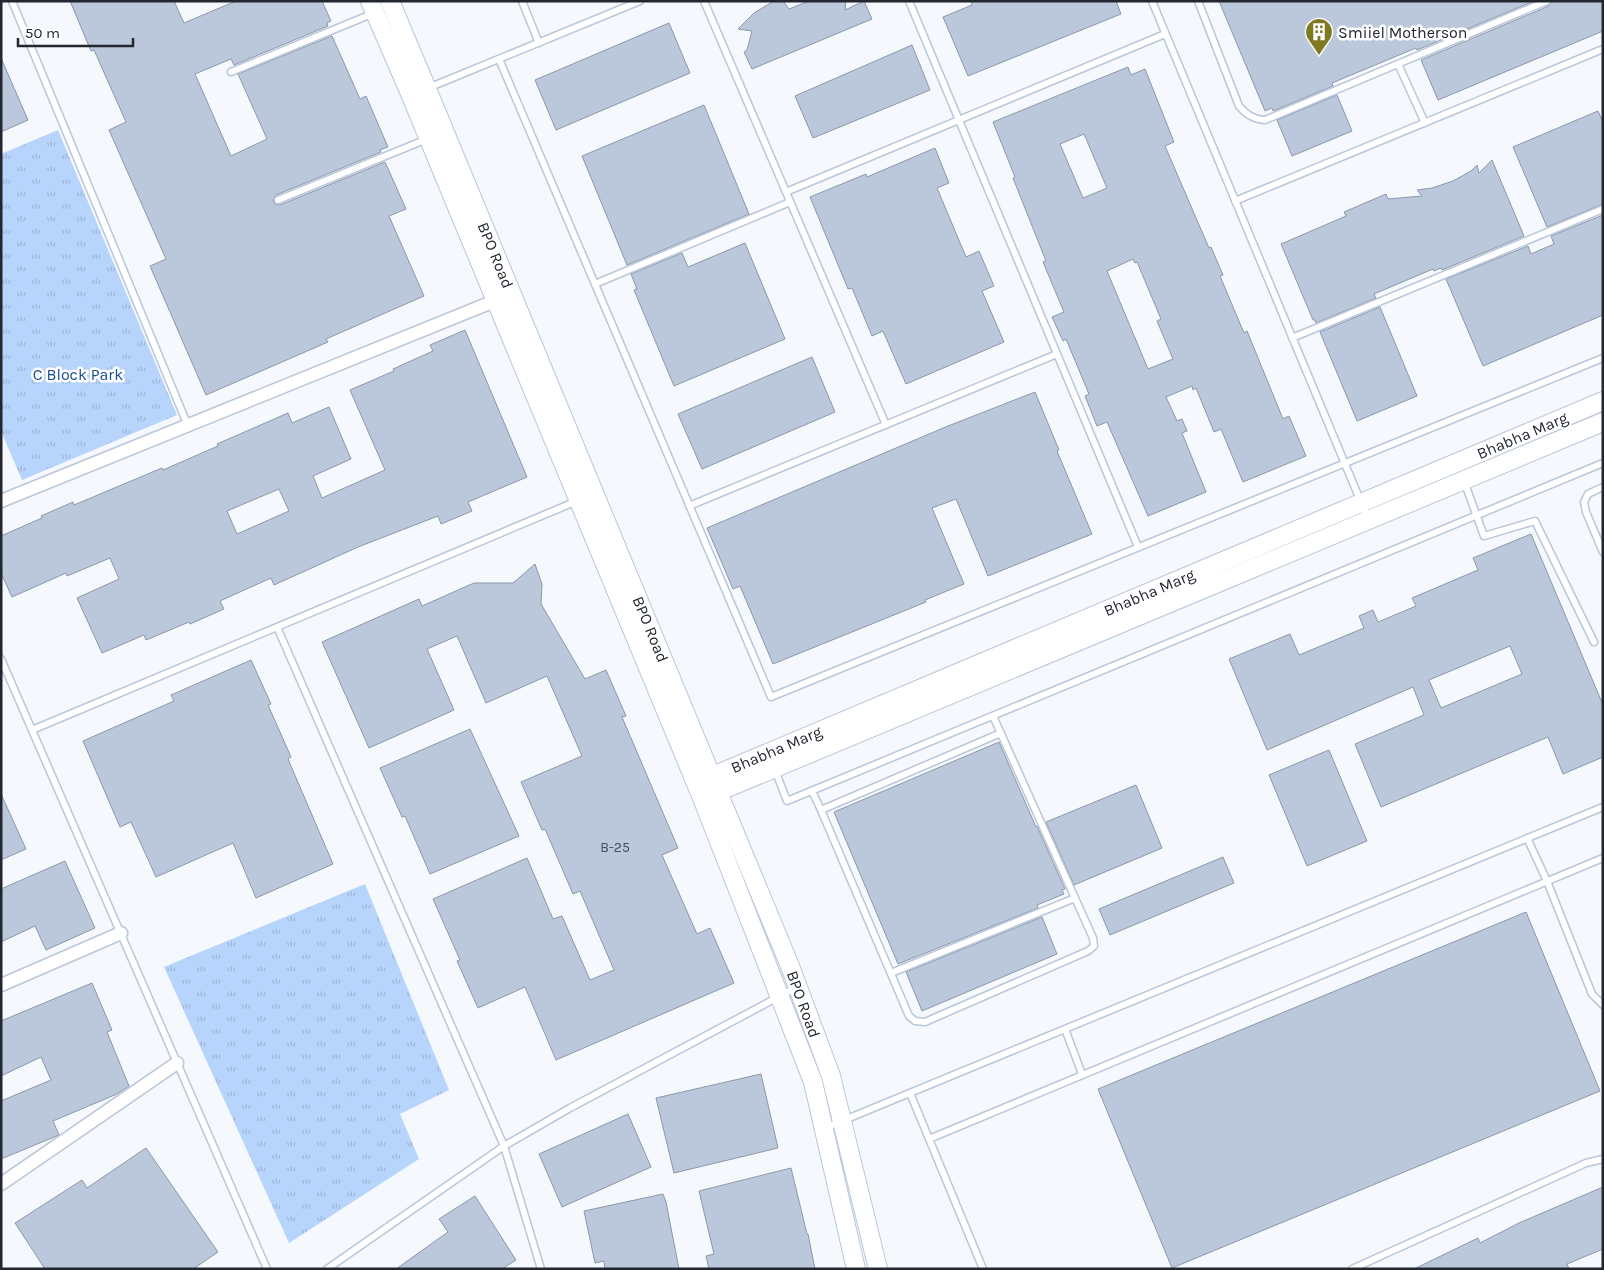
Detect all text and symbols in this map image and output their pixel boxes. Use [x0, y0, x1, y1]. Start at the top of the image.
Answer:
scale bar [18, 15, 132, 47]
building icon: Smiiel Motherson [1304, 17, 1334, 56]
place label: Smiiel Motherson [1338, 23, 1467, 42]
text: 50 m [25, 24, 60, 42]
street label: BPO Road [474, 219, 517, 291]
park label: C Block Park [33, 365, 123, 384]
street label: Bhabha Marg [1474, 408, 1571, 463]
street label: Bhabha Marg [1101, 565, 1198, 620]
street label: BPO Road [629, 593, 672, 665]
street label: Bhabha Marg [728, 722, 825, 777]
house number: B-25 [600, 839, 630, 856]
street label: BPO Road [783, 968, 824, 1040]

